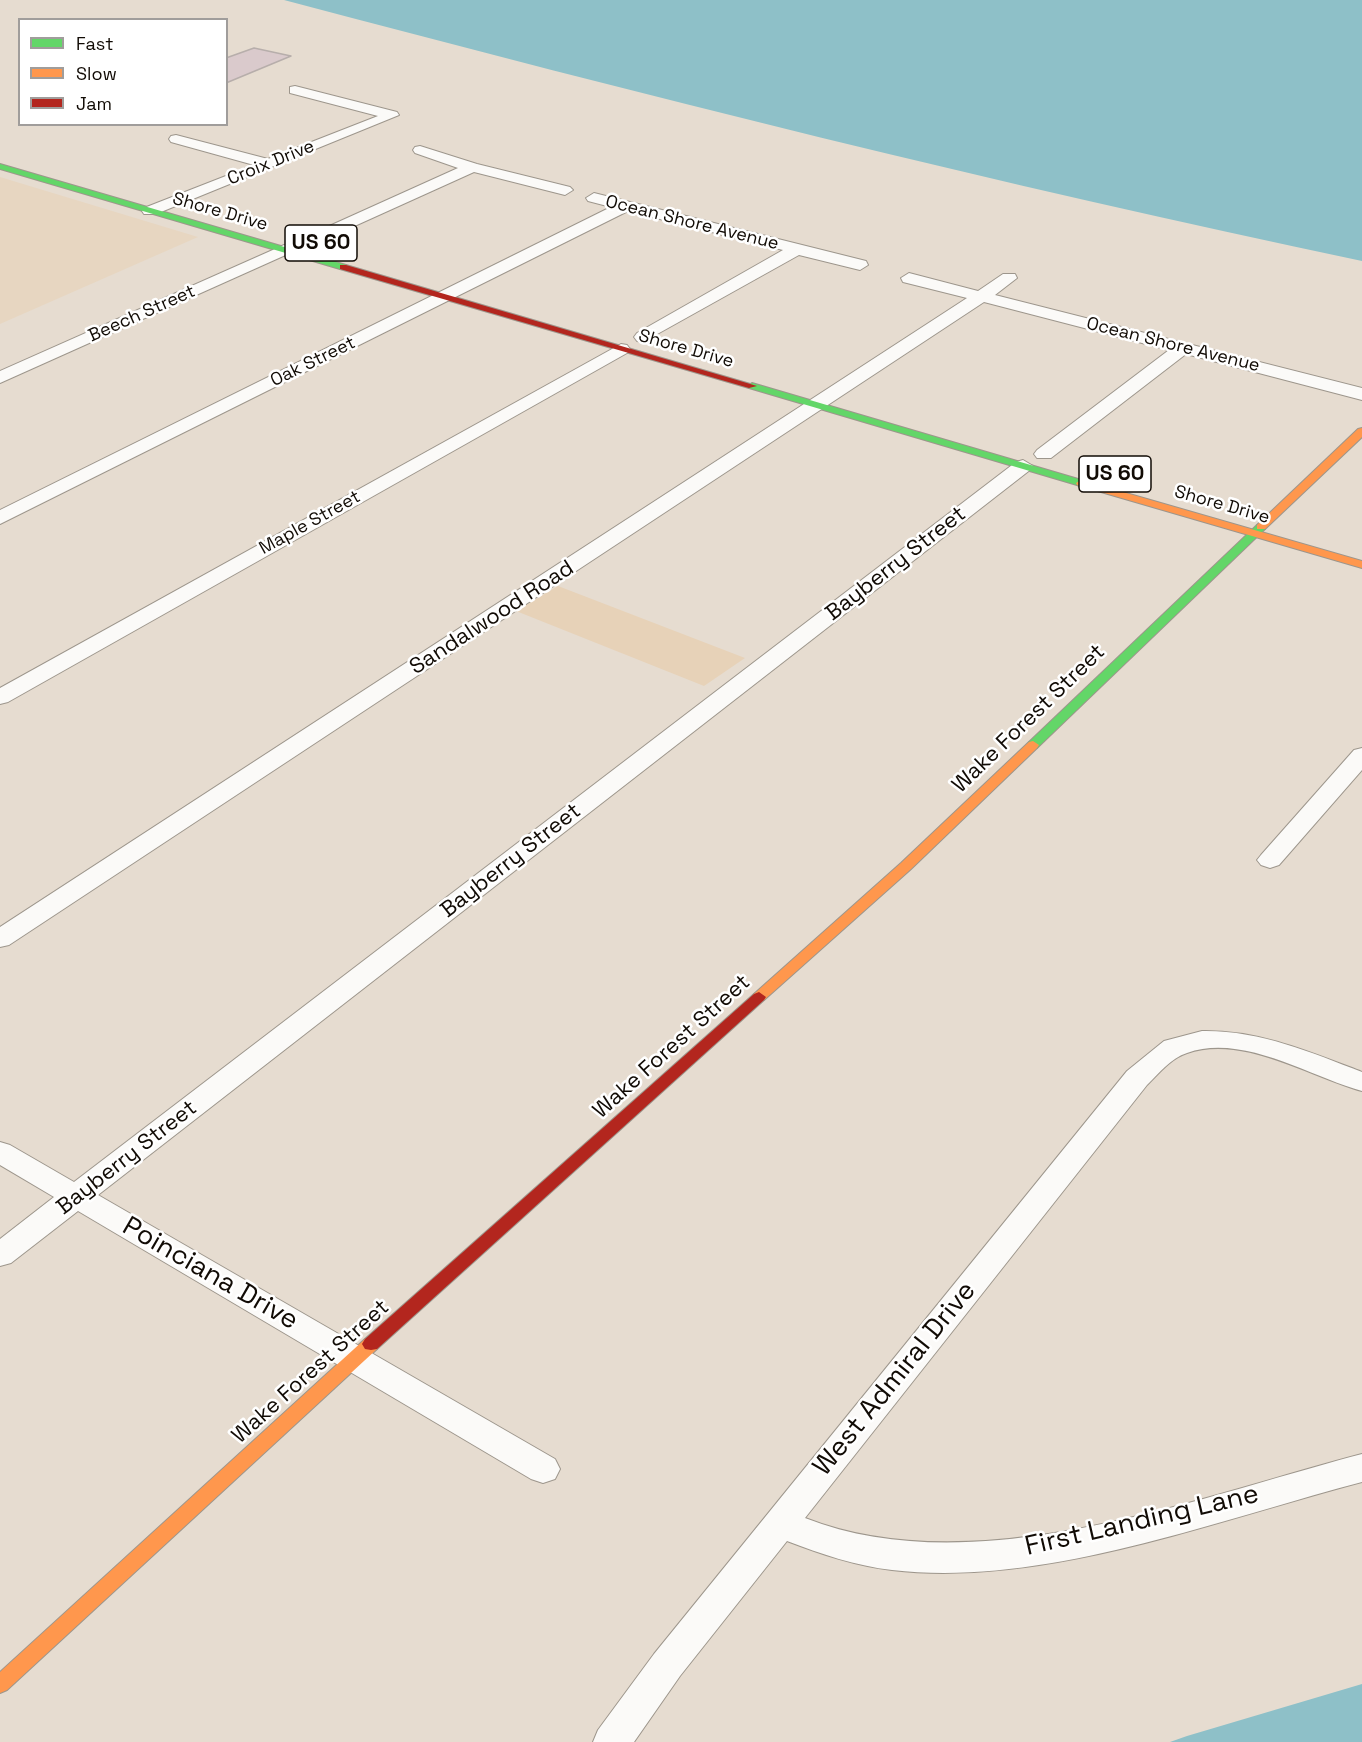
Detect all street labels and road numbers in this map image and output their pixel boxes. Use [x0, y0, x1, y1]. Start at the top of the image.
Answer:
street label: Croix Drive [224, 136, 318, 190]
street label: Shore Drive [170, 188, 270, 236]
street label: Ocean Shore Avenue [603, 191, 781, 255]
road number: US 60 [285, 225, 357, 261]
street label: Beech Street [85, 281, 199, 347]
street label: Ocean Shore Avenue [1084, 313, 1262, 377]
street label: Shore Drive [636, 325, 736, 373]
street label: Oak Street [267, 332, 359, 392]
road number: US 60 [1079, 456, 1151, 492]
street label: Shore Drive [1172, 481, 1272, 529]
street label: Maple Street [256, 486, 364, 560]
street label: Bayberry Street [821, 501, 971, 627]
street label: Sandalwood Road [405, 555, 579, 681]
street label: Wake Forest Street [947, 639, 1111, 799]
street label: Bayberry Street [436, 798, 586, 924]
street label: Wake Forest Street [588, 970, 756, 1124]
street label: Bayberry Street [52, 1095, 202, 1221]
street label: Poinciana Drive [116, 1211, 304, 1337]
street label: West Admiral Drive [807, 1275, 983, 1483]
street label: Wake Forest Street [227, 1295, 395, 1449]
street label: First Landing Lane [1022, 1478, 1262, 1564]

